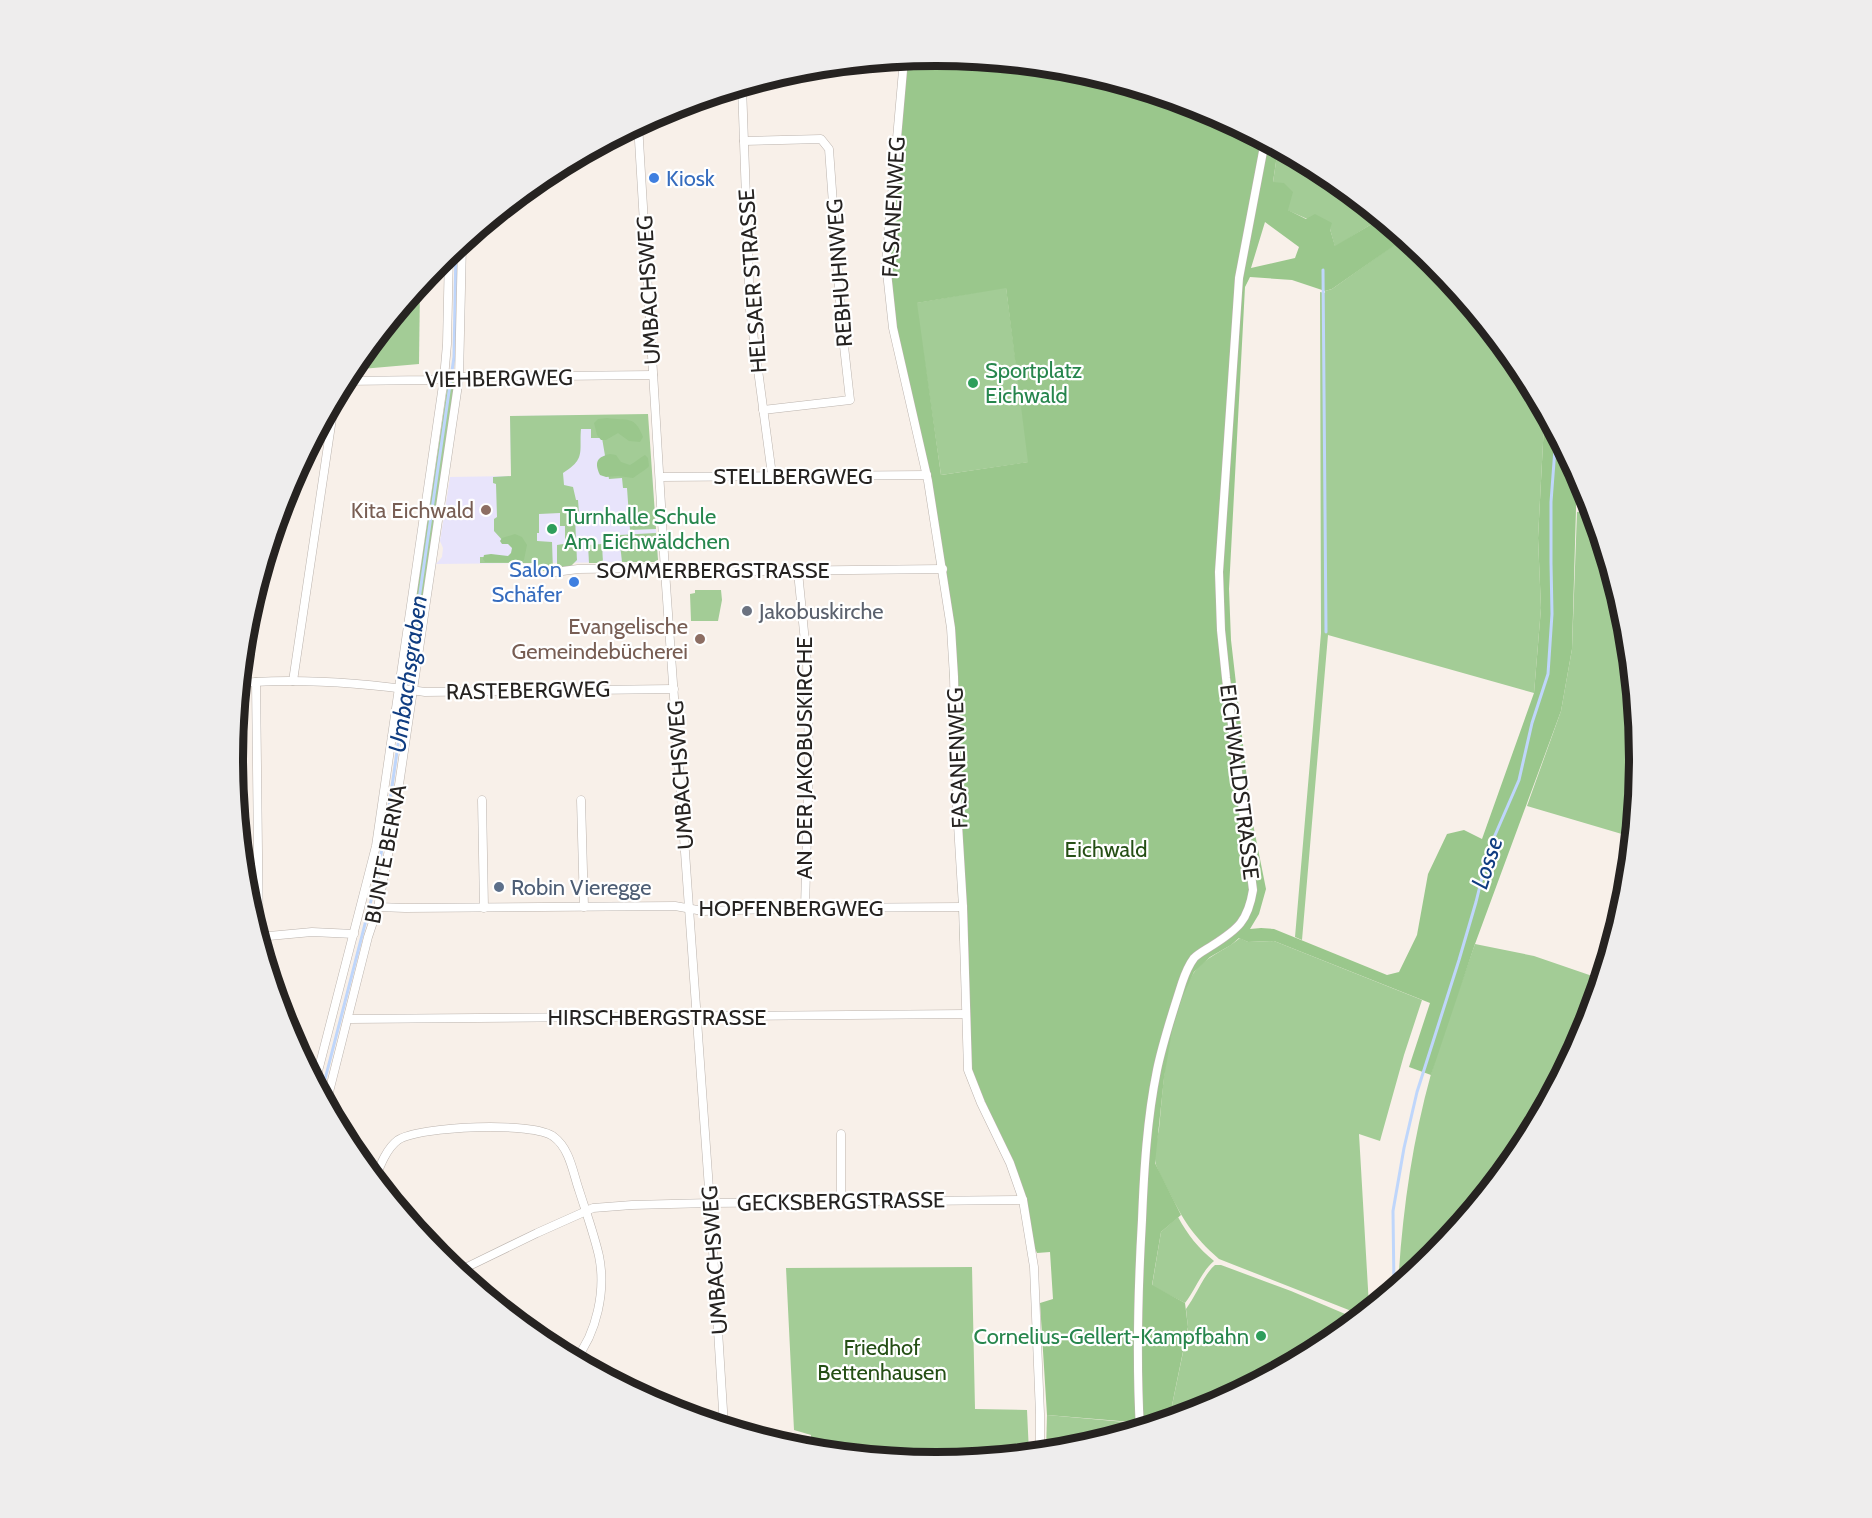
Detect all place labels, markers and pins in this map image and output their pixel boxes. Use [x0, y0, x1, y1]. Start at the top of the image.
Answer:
place label: Kiosk [666, 165, 715, 192]
marker: Kiosk [647, 171, 661, 185]
place label: Sportplatz Eichwald [985, 357, 1082, 409]
marker: Sportplatz Eichwald [966, 376, 980, 390]
place label: Kita Eichwald [351, 497, 474, 524]
marker: Kita Eichwald [479, 503, 493, 517]
place label: Turnhalle Schule Am Eichwäldchen [564, 503, 730, 555]
marker: Turnhalle Schule Am Eichwäldchen [545, 522, 559, 536]
place label: Salon Schäfer [492, 556, 562, 608]
marker: Salon Schäfer [567, 575, 581, 589]
place label: Jakobuskirche [758, 598, 884, 625]
marker: Jakobuskirche [740, 604, 754, 618]
place label: Evangelische Gemeindebücherei [512, 613, 688, 665]
marker: Evangelische Gemeindebücherei [693, 632, 707, 646]
place label: Robin Vieregge [511, 874, 652, 901]
marker: Robin Vieregge [492, 880, 506, 894]
place label: Cornelius-Gellert-Kampfbahn [973, 1323, 1249, 1350]
marker: Cornelius-Gellert-Kampfbahn [1254, 1329, 1268, 1343]

